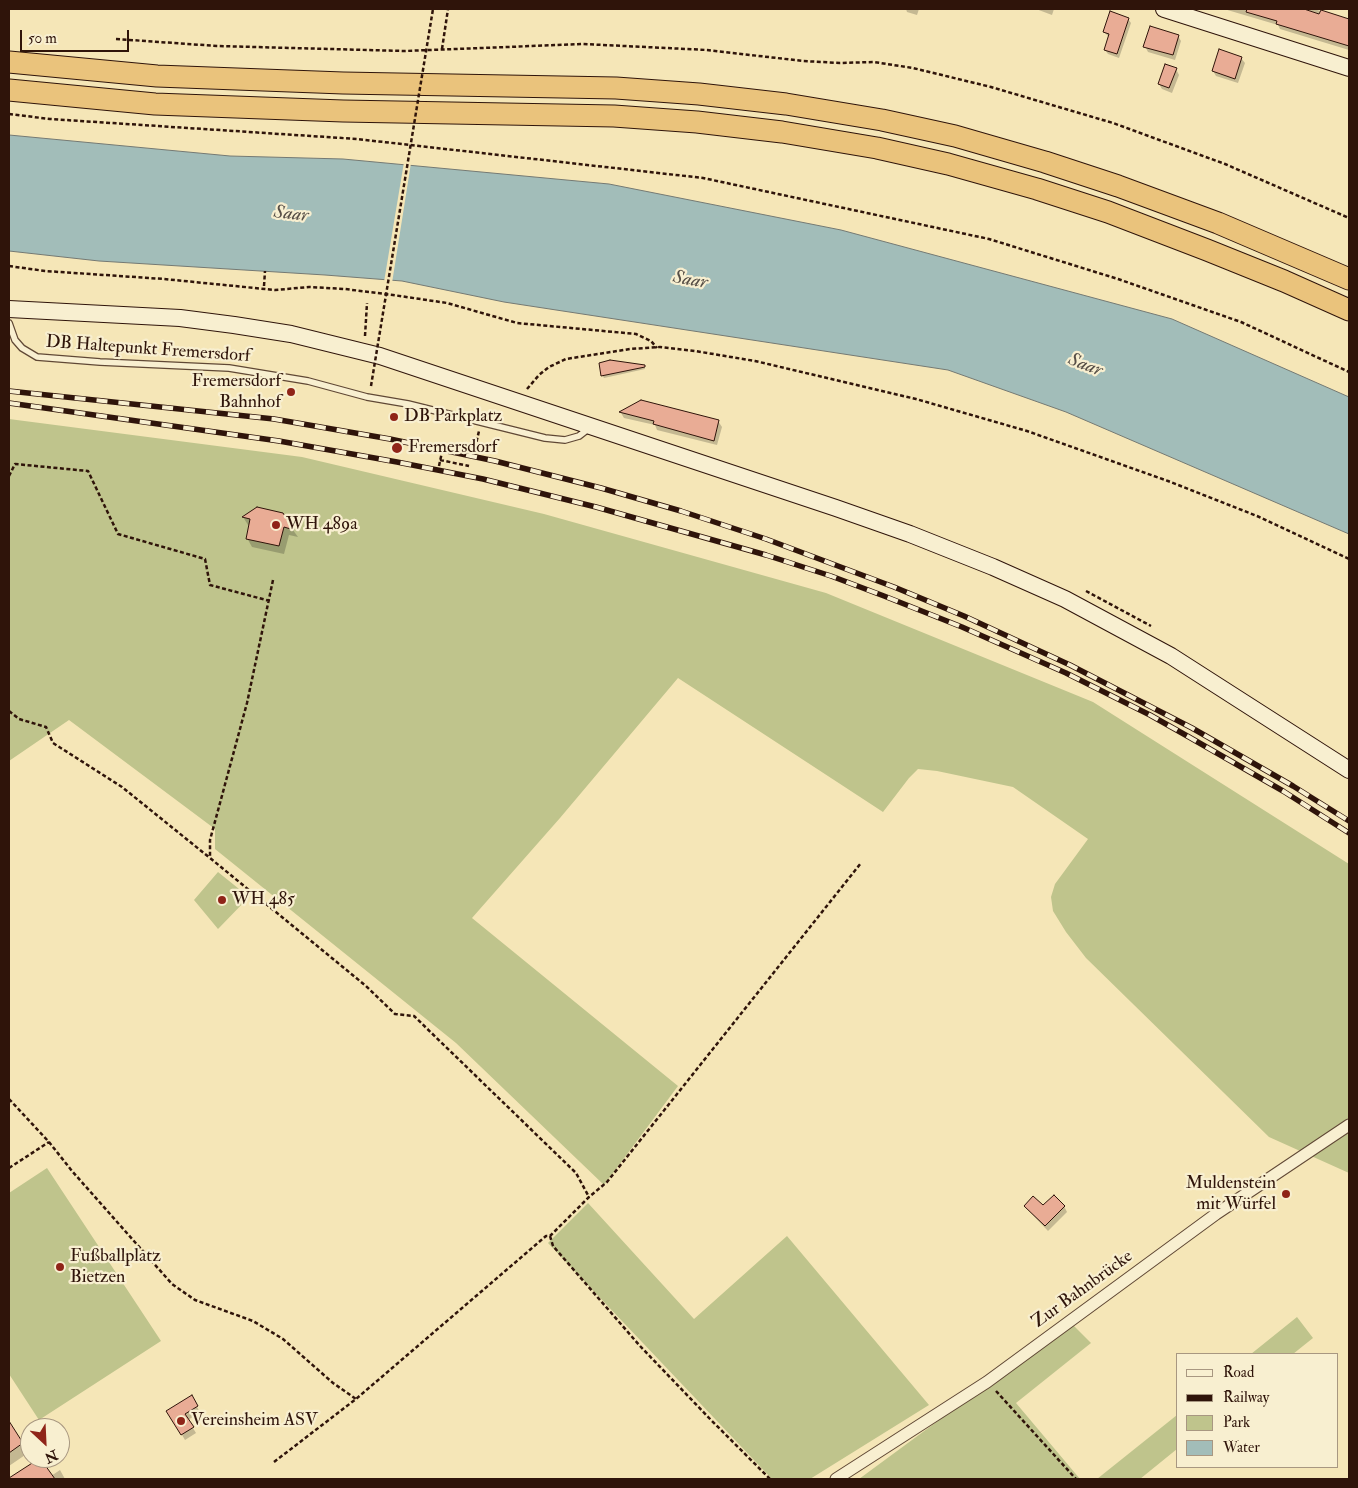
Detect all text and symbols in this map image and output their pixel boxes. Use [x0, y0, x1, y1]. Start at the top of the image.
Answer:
scale bar [22, 20, 131, 52]
text: 50 m [28, 29, 57, 48]
water label: Saar [273, 202, 309, 228]
water label: Saar [671, 267, 709, 295]
street label: DB Haltepunkt Fremersdorf [45, 332, 251, 368]
water label: Saar [1065, 349, 1105, 383]
place label: Fremersdorf Bahnhof [192, 371, 281, 414]
marker: Fremersdorf Bahnhof [285, 386, 297, 398]
place label: DB Parkplatz [404, 406, 502, 428]
marker: DB Parkplatz [388, 411, 400, 423]
place label: Fremersdorf [408, 437, 497, 459]
marker: Fremersdorf [390, 441, 404, 455]
place label: WH 489a [286, 514, 358, 536]
marker: WH 489a [270, 519, 282, 531]
place label: WH 485 [232, 889, 295, 911]
marker: WH 485 [216, 894, 228, 906]
place label: Muldenstein mit Würfel [1186, 1173, 1276, 1216]
marker: Muldenstein mit Würfel [1280, 1188, 1292, 1200]
place label: Fußballplatz Bietzen [70, 1246, 161, 1288]
street label: Zur Bahnbrücke [1028, 1246, 1138, 1334]
marker: Fußballplatz Bietzen [54, 1261, 66, 1273]
legend [1176, 1353, 1338, 1468]
text: Road [1223, 1363, 1254, 1382]
text: Railway [1223, 1388, 1269, 1407]
place label: Vereinsheim ASV [191, 1410, 318, 1432]
text: Park [1223, 1413, 1250, 1432]
marker: Vereinsheim ASV [175, 1415, 187, 1427]
north arrow [20, 1418, 70, 1468]
text: Water [1223, 1438, 1260, 1457]
text: N [42, 1446, 60, 1466]

